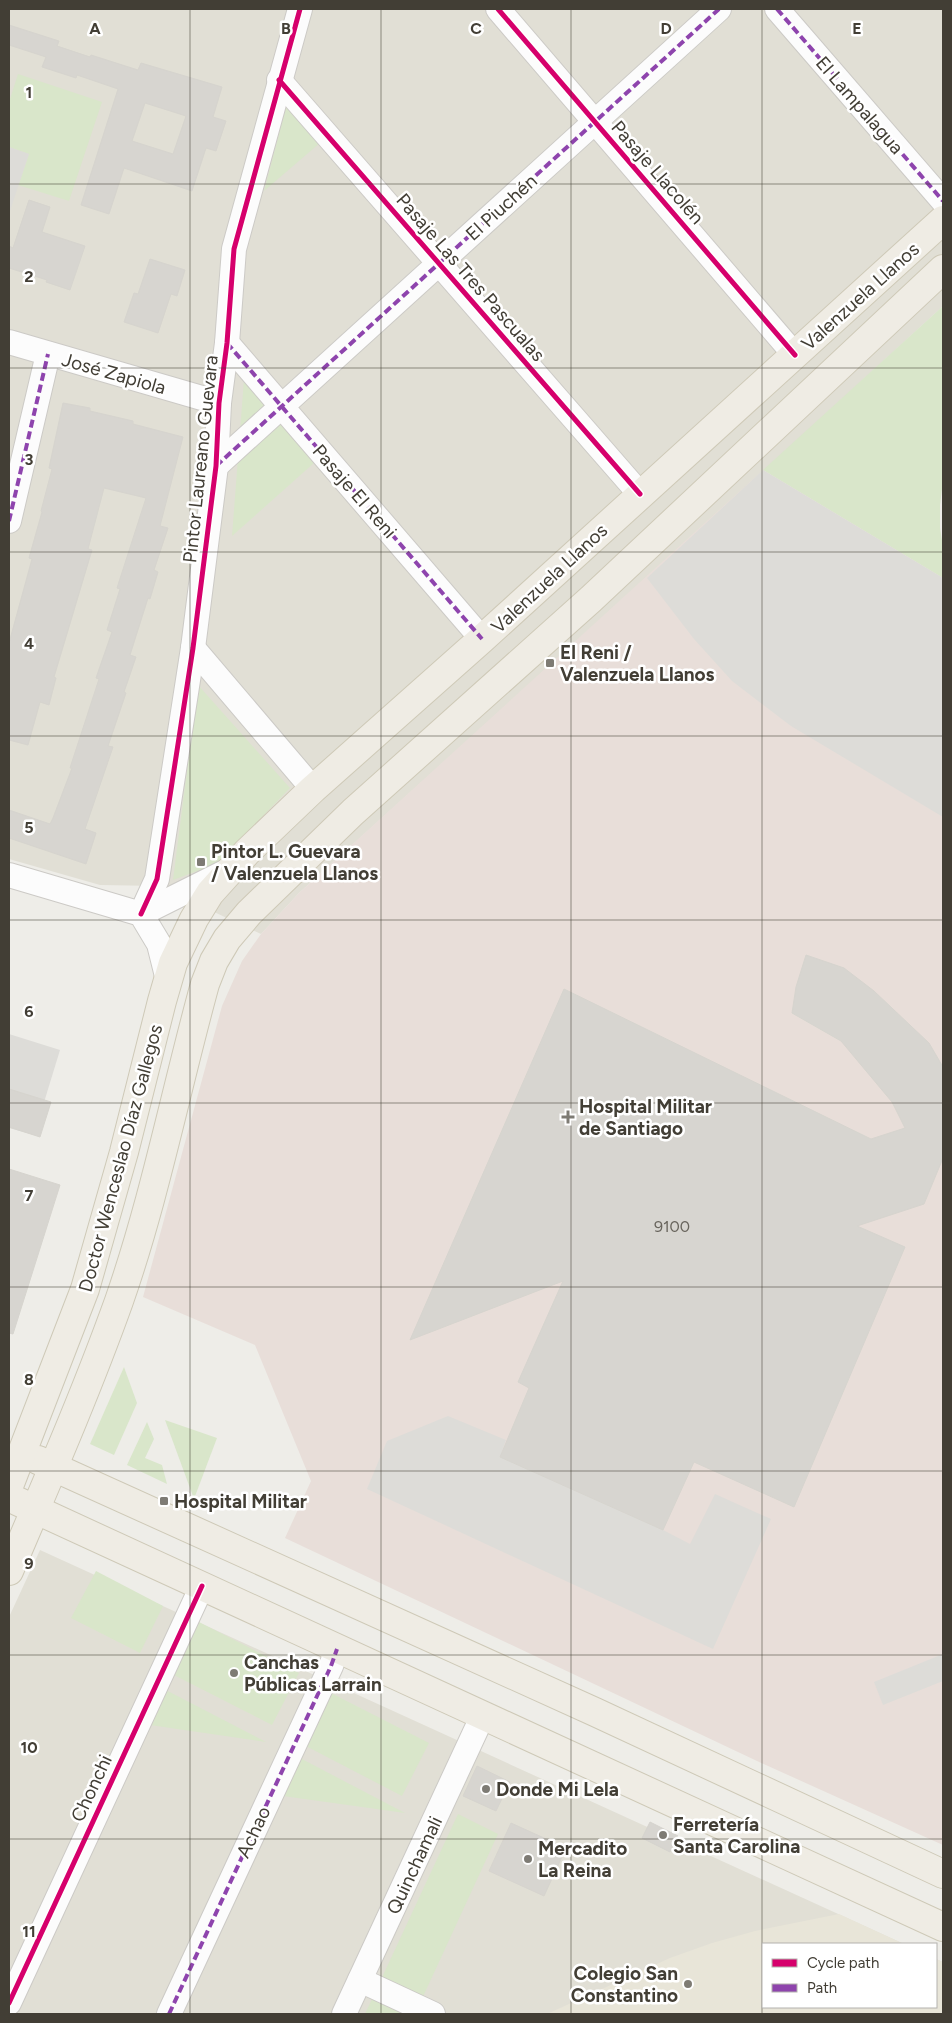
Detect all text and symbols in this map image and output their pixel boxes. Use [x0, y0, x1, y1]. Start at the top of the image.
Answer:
text: A [89, 19, 101, 38]
text: B [281, 19, 291, 38]
text: C [470, 19, 482, 38]
text: D [660, 19, 672, 38]
text: E [852, 19, 862, 38]
street label: El Lampalagua [811, 52, 908, 159]
text: 1 [26, 83, 32, 102]
street label: Pasaje Llacolén [606, 116, 709, 229]
street label: El Piuchén [461, 169, 542, 245]
street label: Pasaje Las Tres Pascualas [391, 189, 550, 366]
street label: Valenzuela Llanos [797, 237, 924, 355]
text: 2 [24, 267, 34, 286]
street label: José Zapiola [59, 348, 169, 399]
street label: Pintor Laureano Guevara [178, 354, 223, 564]
street label: Pasaje El Reni [308, 440, 402, 543]
text: 3 [25, 450, 34, 469]
street label: Valenzuela Llanos [487, 519, 612, 638]
text: 4 [24, 634, 34, 653]
place label: El Reni / Valenzuela Llanos [560, 641, 715, 686]
marker: El Reni / Valenzuela Llanos [544, 657, 556, 669]
text: 5 [24, 818, 34, 837]
place label: Pintor L. Guevara / Valenzuela Llanos [211, 840, 378, 885]
marker: Pintor L. Guevara / Valenzuela Llanos [195, 856, 207, 868]
text: 6 [24, 1002, 34, 1021]
street label: Doctor Wenceslao Díaz Gallegos [74, 1022, 167, 1295]
place label: Hospital Militar de Santiago [579, 1095, 712, 1140]
marker: Hospital Militar de Santiago [561, 1110, 575, 1124]
text: 7 [25, 1186, 34, 1205]
house number: 9100 [654, 1217, 690, 1236]
text: 8 [24, 1370, 34, 1389]
place label: Hospital Militar [174, 1490, 307, 1513]
marker: Hospital Militar [158, 1495, 170, 1507]
text: 9 [24, 1554, 34, 1573]
place label: Canchas Públicas Larrain [244, 1651, 382, 1696]
marker: Canchas Públicas Larrain [228, 1667, 240, 1679]
text: 10 [20, 1738, 38, 1757]
street label: Chonchi [66, 1751, 117, 1825]
place label: Donde Mi Lela [496, 1778, 619, 1801]
marker: Donde Mi Lela [480, 1783, 492, 1795]
street label: Achao [232, 1803, 275, 1862]
street label: Quinchamali [382, 1813, 447, 1918]
place label: Ferretería Santa Carolina [673, 1813, 800, 1858]
marker: Ferretería Santa Carolina [657, 1829, 669, 1841]
place label: Mercadito La Reina [538, 1837, 627, 1882]
marker: Mercadito La Reina [522, 1853, 534, 1865]
text: 11 [22, 1922, 36, 1941]
legend [762, 1943, 937, 2008]
text: Cycle path [807, 1954, 879, 1972]
place label: Colegio San Constantino [571, 1962, 678, 2007]
marker: Colegio San Constantino [682, 1978, 694, 1990]
text: Path [807, 1979, 837, 1997]

